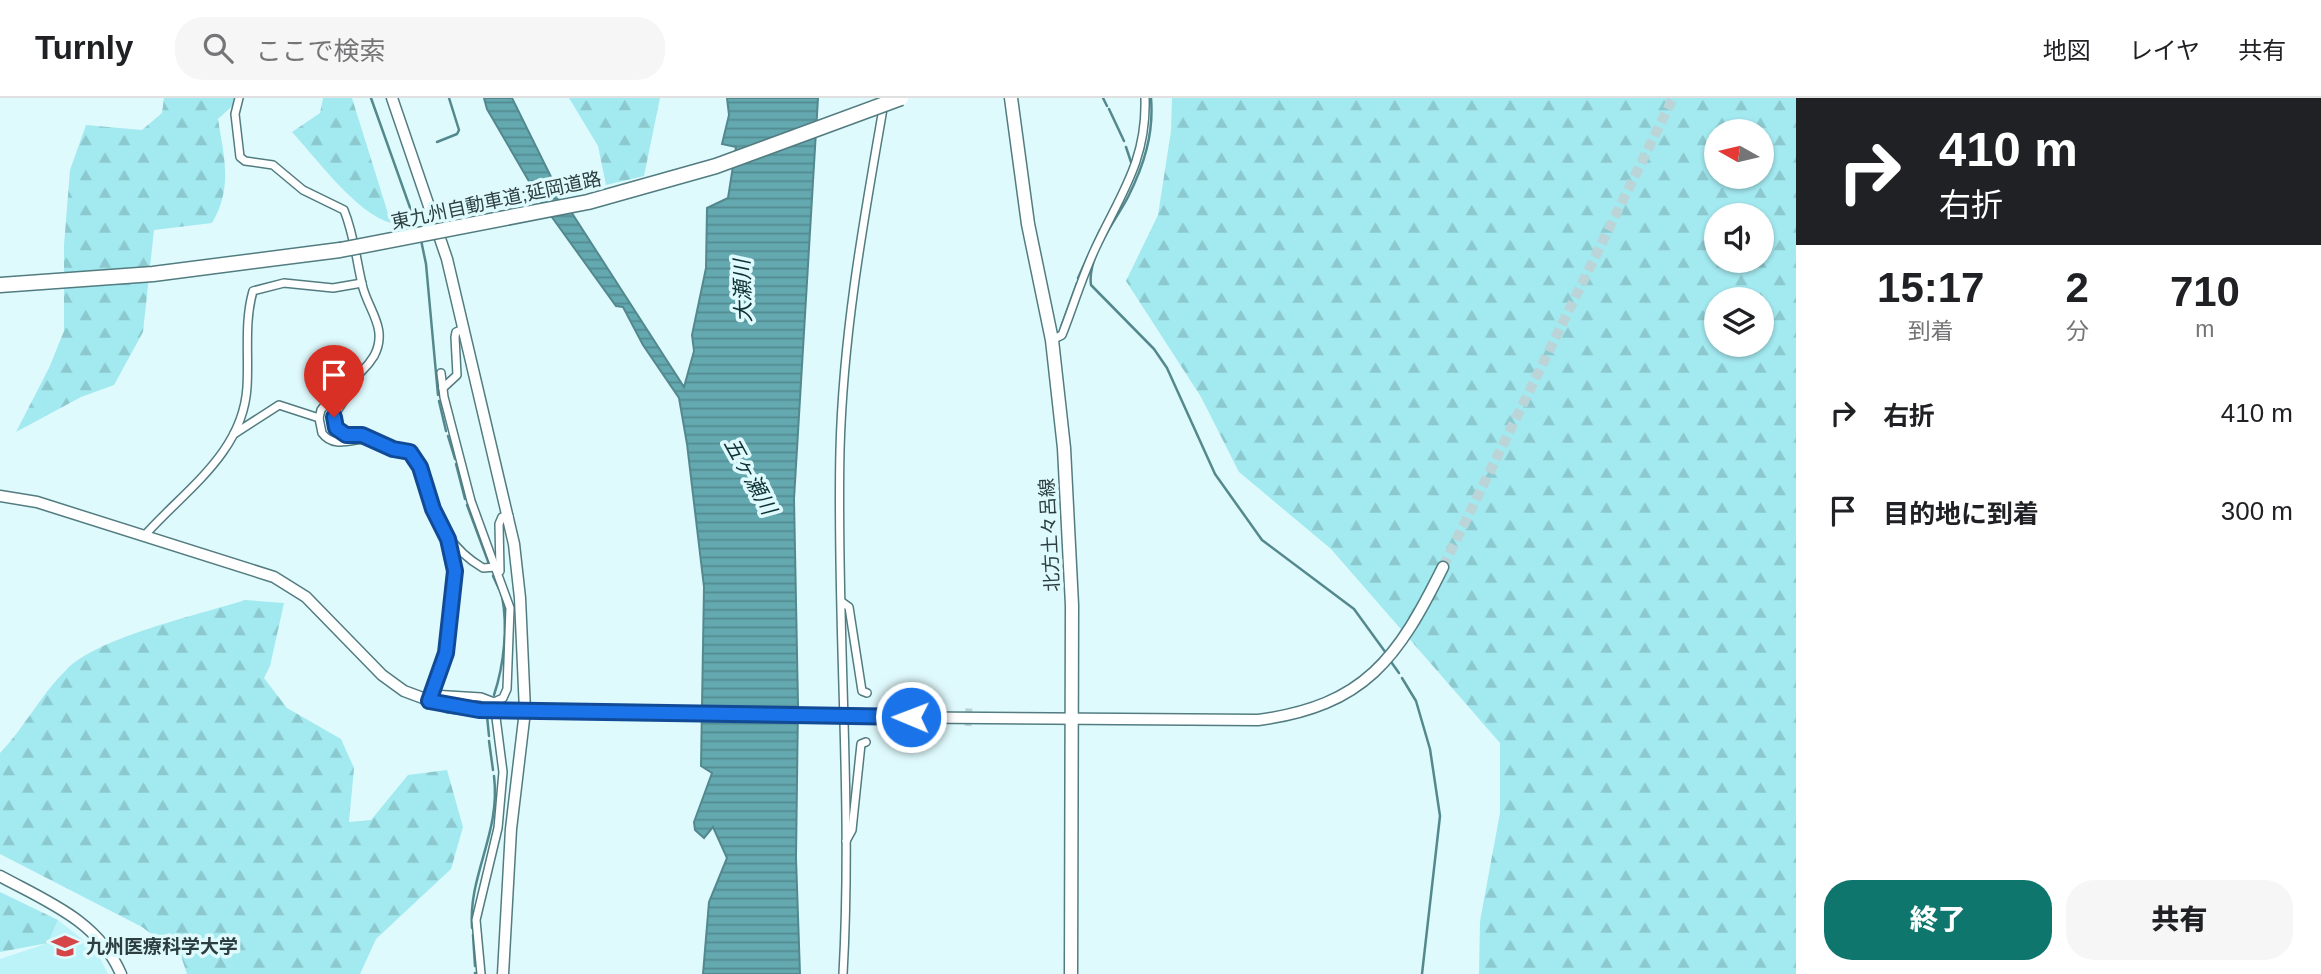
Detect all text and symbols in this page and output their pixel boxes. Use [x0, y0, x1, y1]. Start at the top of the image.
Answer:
search box [175, 17, 665, 80]
text: Turnly [35, 29, 133, 66]
icon: search [199, 29, 237, 67]
text: ここで検索 [255, 36, 385, 66]
text: 地図 [2043, 37, 2091, 64]
text: レイヤ [2129, 37, 2200, 64]
text: 共有 [2238, 37, 2286, 64]
north arrow [1704, 119, 1774, 189]
map controls [1704, 119, 1774, 357]
text: 410 m [1939, 122, 2078, 176]
icon: right [1824, 126, 1915, 217]
street label: 東九州自動車道;延岡道路 [389, 168, 603, 233]
text: 右折 [1939, 187, 2003, 223]
button: sound [1704, 203, 1774, 273]
water label: 大瀬川 [730, 257, 755, 323]
text: 15:17 [1877, 264, 1984, 311]
text: 2 [2065, 264, 2089, 311]
text: 710 [2170, 268, 2240, 315]
button: layers [1704, 287, 1774, 357]
text: m [2195, 316, 2215, 342]
text: 到着 [1908, 318, 1954, 344]
text: 分 [2066, 318, 2089, 344]
pin [304, 345, 364, 417]
icon: arrive [315, 356, 353, 394]
icon: right [1824, 394, 1862, 432]
text: 410 m [2221, 398, 2293, 428]
text: 右折 [1883, 401, 1935, 431]
water label: 五ヶ瀬川 [720, 433, 782, 520]
street label: 北方土々呂線 [1036, 477, 1063, 592]
icon: arrive [1824, 492, 1862, 530]
text: 300 m [2221, 496, 2293, 526]
text: 目的地に到着 [1883, 499, 2039, 529]
position arrow [874, 680, 948, 754]
button: 終了 [1824, 880, 2052, 960]
button: 共有 [2066, 880, 2293, 960]
school or university icon: 九州医療科学大学 [50, 931, 80, 961]
place label: 九州医療科学大学 [86, 936, 238, 957]

